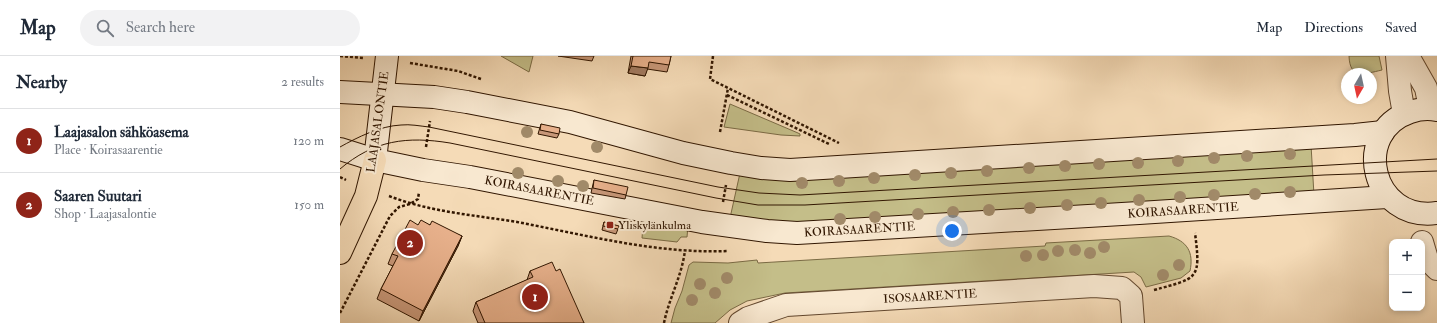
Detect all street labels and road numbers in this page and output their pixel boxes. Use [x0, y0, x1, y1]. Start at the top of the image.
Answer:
street label: LAAJASALONTIE [363, 70, 393, 174]
street label: KOIRASAARENTIE [483, 173, 596, 208]
street label: KOIRASAARENTIE [1127, 199, 1239, 221]
street label: KOIRASAARENTIE [804, 219, 916, 240]
street label: ISOSAARENTIE [883, 286, 978, 306]

